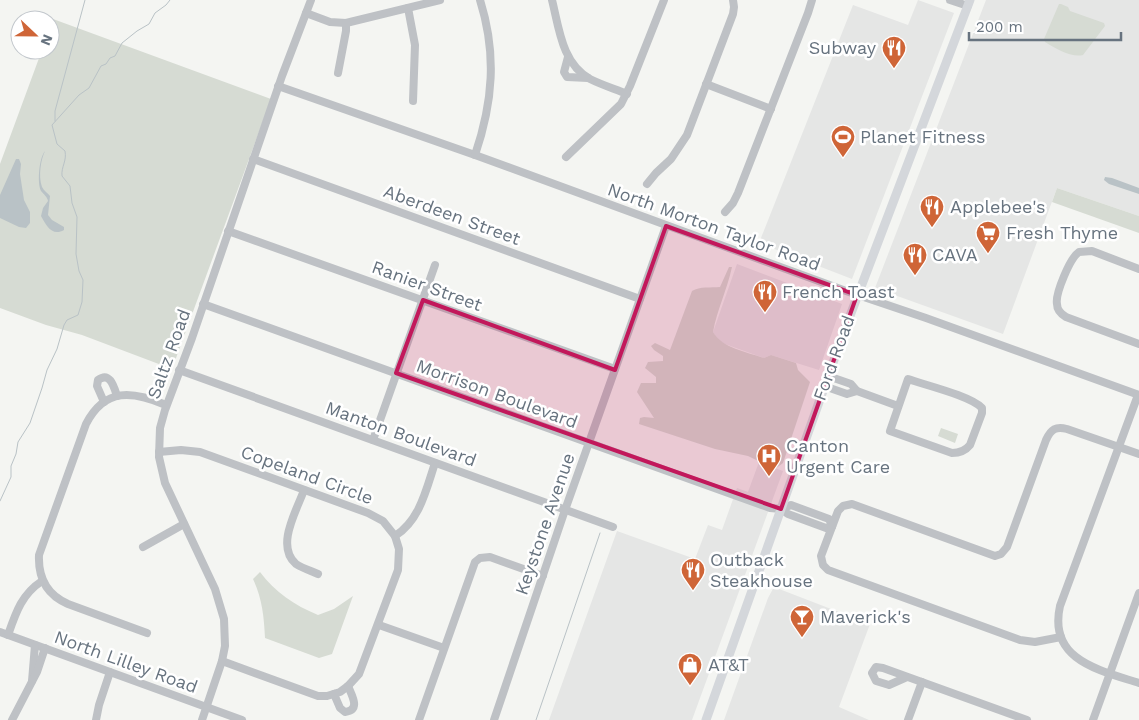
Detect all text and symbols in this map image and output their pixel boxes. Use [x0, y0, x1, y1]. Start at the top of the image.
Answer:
north arrow [10, 10, 60, 60]
scale bar [969, 10, 1122, 42]
text: 200 m [976, 18, 1023, 36]
text: N [38, 32, 56, 48]
restaurant icon: Subway [881, 35, 907, 69]
place label: Subway [809, 37, 877, 58]
sports icon: Planet Fitness [830, 124, 856, 158]
place label: Planet Fitness [860, 126, 985, 147]
street label: North Morton Taylor Road [605, 178, 823, 275]
street label: Aberdeen Street [381, 180, 524, 249]
restaurant icon: Applebee's [919, 194, 945, 228]
place label: Applebee's [950, 196, 1046, 217]
supermarket icon: Fresh Thyme [975, 220, 1001, 254]
place label: Fresh Thyme [1006, 222, 1118, 243]
restaurant icon: CAVA [902, 242, 928, 276]
place label: CAVA [932, 244, 978, 265]
street label: Ranier Street [369, 256, 486, 315]
restaurant icon: French Toast [752, 279, 778, 313]
place label: French Toast [782, 281, 895, 302]
street label: Saltz Road [143, 306, 194, 402]
street label: Ford Road [808, 312, 859, 403]
street label: Morrison Boulevard [414, 355, 581, 432]
street label: Manton Boulevard [323, 396, 479, 471]
place label: Canton Urgent Care [786, 435, 890, 477]
street label: Copeland Circle [238, 441, 376, 508]
hospital icon: Canton Urgent Care [756, 443, 782, 477]
street label: Keystone Avenue [510, 450, 579, 597]
place label: Outback Steakhouse [710, 549, 813, 591]
restaurant icon: Outback Steakhouse [680, 557, 706, 591]
bar icon: Maverick's [789, 604, 815, 638]
place label: Maverick's [820, 606, 911, 627]
street label: North Lilley Road [52, 626, 201, 697]
shop icon: AT&T [677, 652, 703, 686]
place label: AT&T [708, 654, 749, 675]

